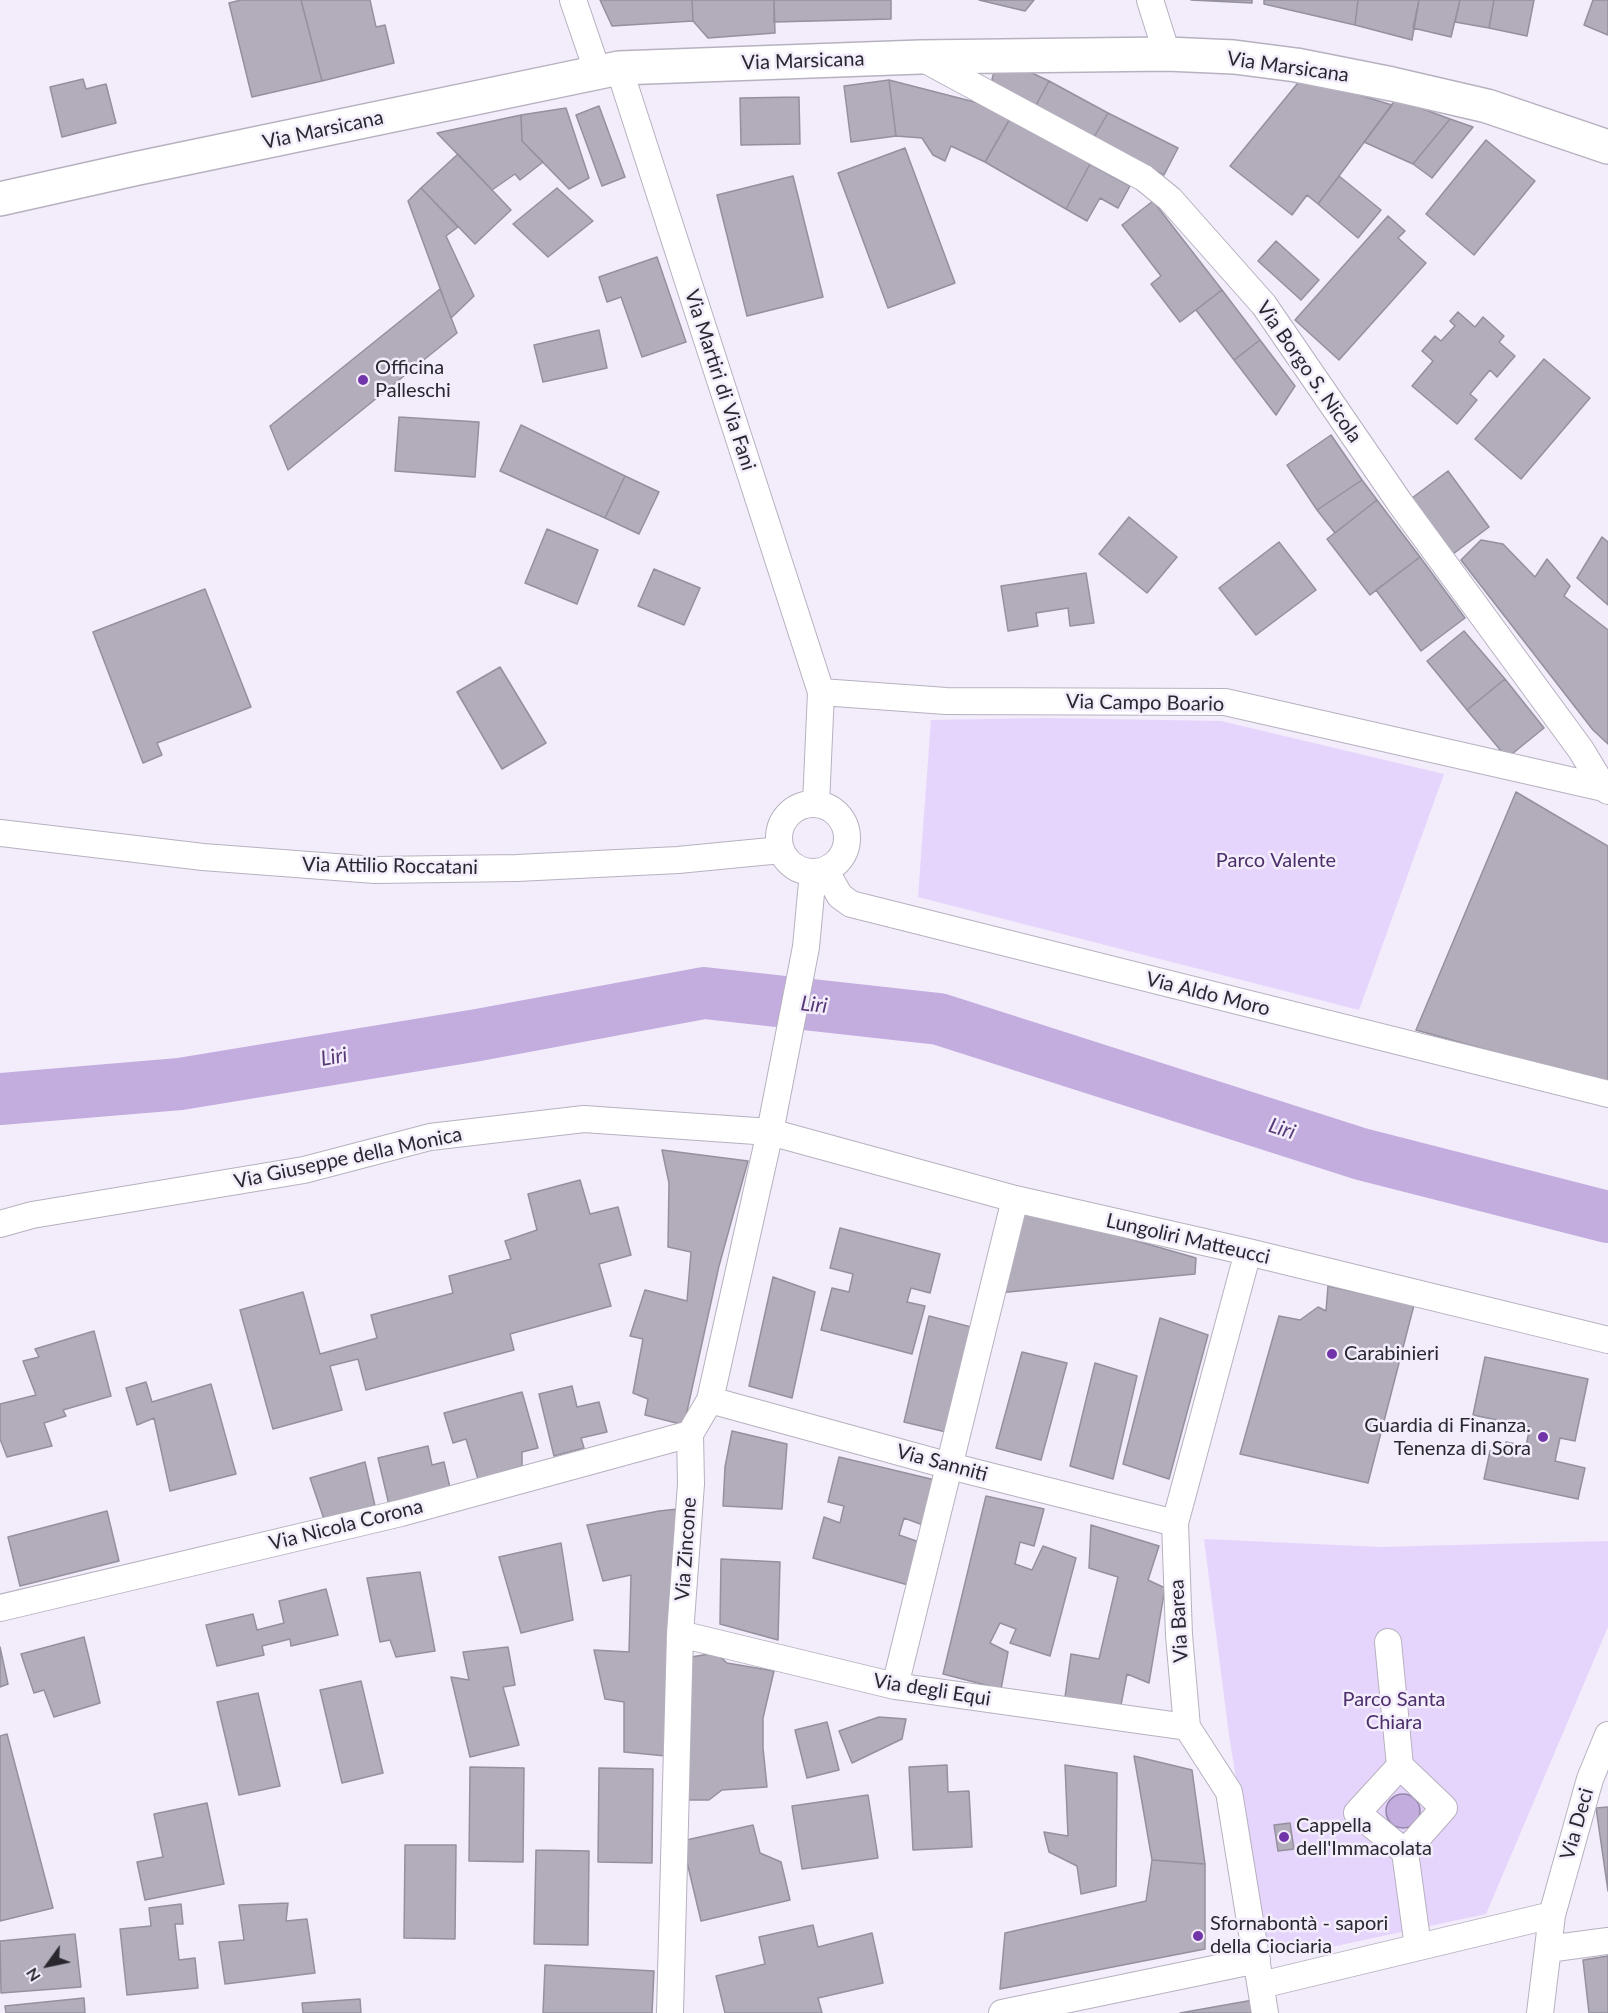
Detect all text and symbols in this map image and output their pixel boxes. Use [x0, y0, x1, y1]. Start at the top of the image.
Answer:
street label: Via Marsicana [741, 47, 865, 75]
street label: Via Marsicana [1225, 47, 1351, 87]
street label: Via Marsicana [260, 105, 386, 155]
street label: Via Martiri di Via Fani [679, 287, 761, 473]
street label: Via Borgo S. Nicola [1251, 297, 1367, 447]
place label: Officina Palleschi [375, 356, 451, 403]
marker: Officina Palleschi [356, 373, 370, 387]
street label: Via Campo Boario [1066, 690, 1224, 716]
park label: Parco Valente [1216, 849, 1336, 873]
street label: Via Attilio Roccatani [302, 852, 478, 880]
street label: Via Aldo Moro [1143, 967, 1273, 1021]
water label: Liri [799, 991, 829, 1019]
water label: Liri [319, 1042, 349, 1072]
water label: Liri [1265, 1113, 1299, 1145]
street label: Via Giuseppe della Monica [232, 1122, 464, 1194]
street label: Lungoliri Matteucci [1104, 1208, 1272, 1270]
place label: Carabinieri [1344, 1342, 1439, 1366]
marker: Carabinieri [1325, 1347, 1339, 1361]
place label: Guardia di Finanza. Tenenza di Sora [1364, 1414, 1531, 1461]
marker: Guardia di Finanza. Tenenza di Sora [1536, 1430, 1550, 1444]
street label: Via Sanniti [894, 1439, 990, 1487]
street label: Via Nicola Corona [267, 1494, 425, 1556]
street label: Via Zincone [670, 1496, 702, 1602]
street label: Via Barea [1165, 1579, 1193, 1663]
street label: Via degli Equi [872, 1669, 992, 1711]
park label: Parco Santa Chiara [1342, 1688, 1446, 1735]
street label: Via Deci [1555, 1785, 1599, 1863]
place label: Cappella dell'Immacolata [1296, 1814, 1432, 1861]
marker: Cappella dell'Immacolata [1277, 1830, 1291, 1844]
place label: Sfornabontà - sapori della Ciociaria [1210, 1912, 1388, 1959]
marker: Sfornabontà - sapori della Ciociaria [1191, 1929, 1205, 1943]
north arrow [18, 1935, 78, 1995]
text: N [21, 1965, 44, 1985]

